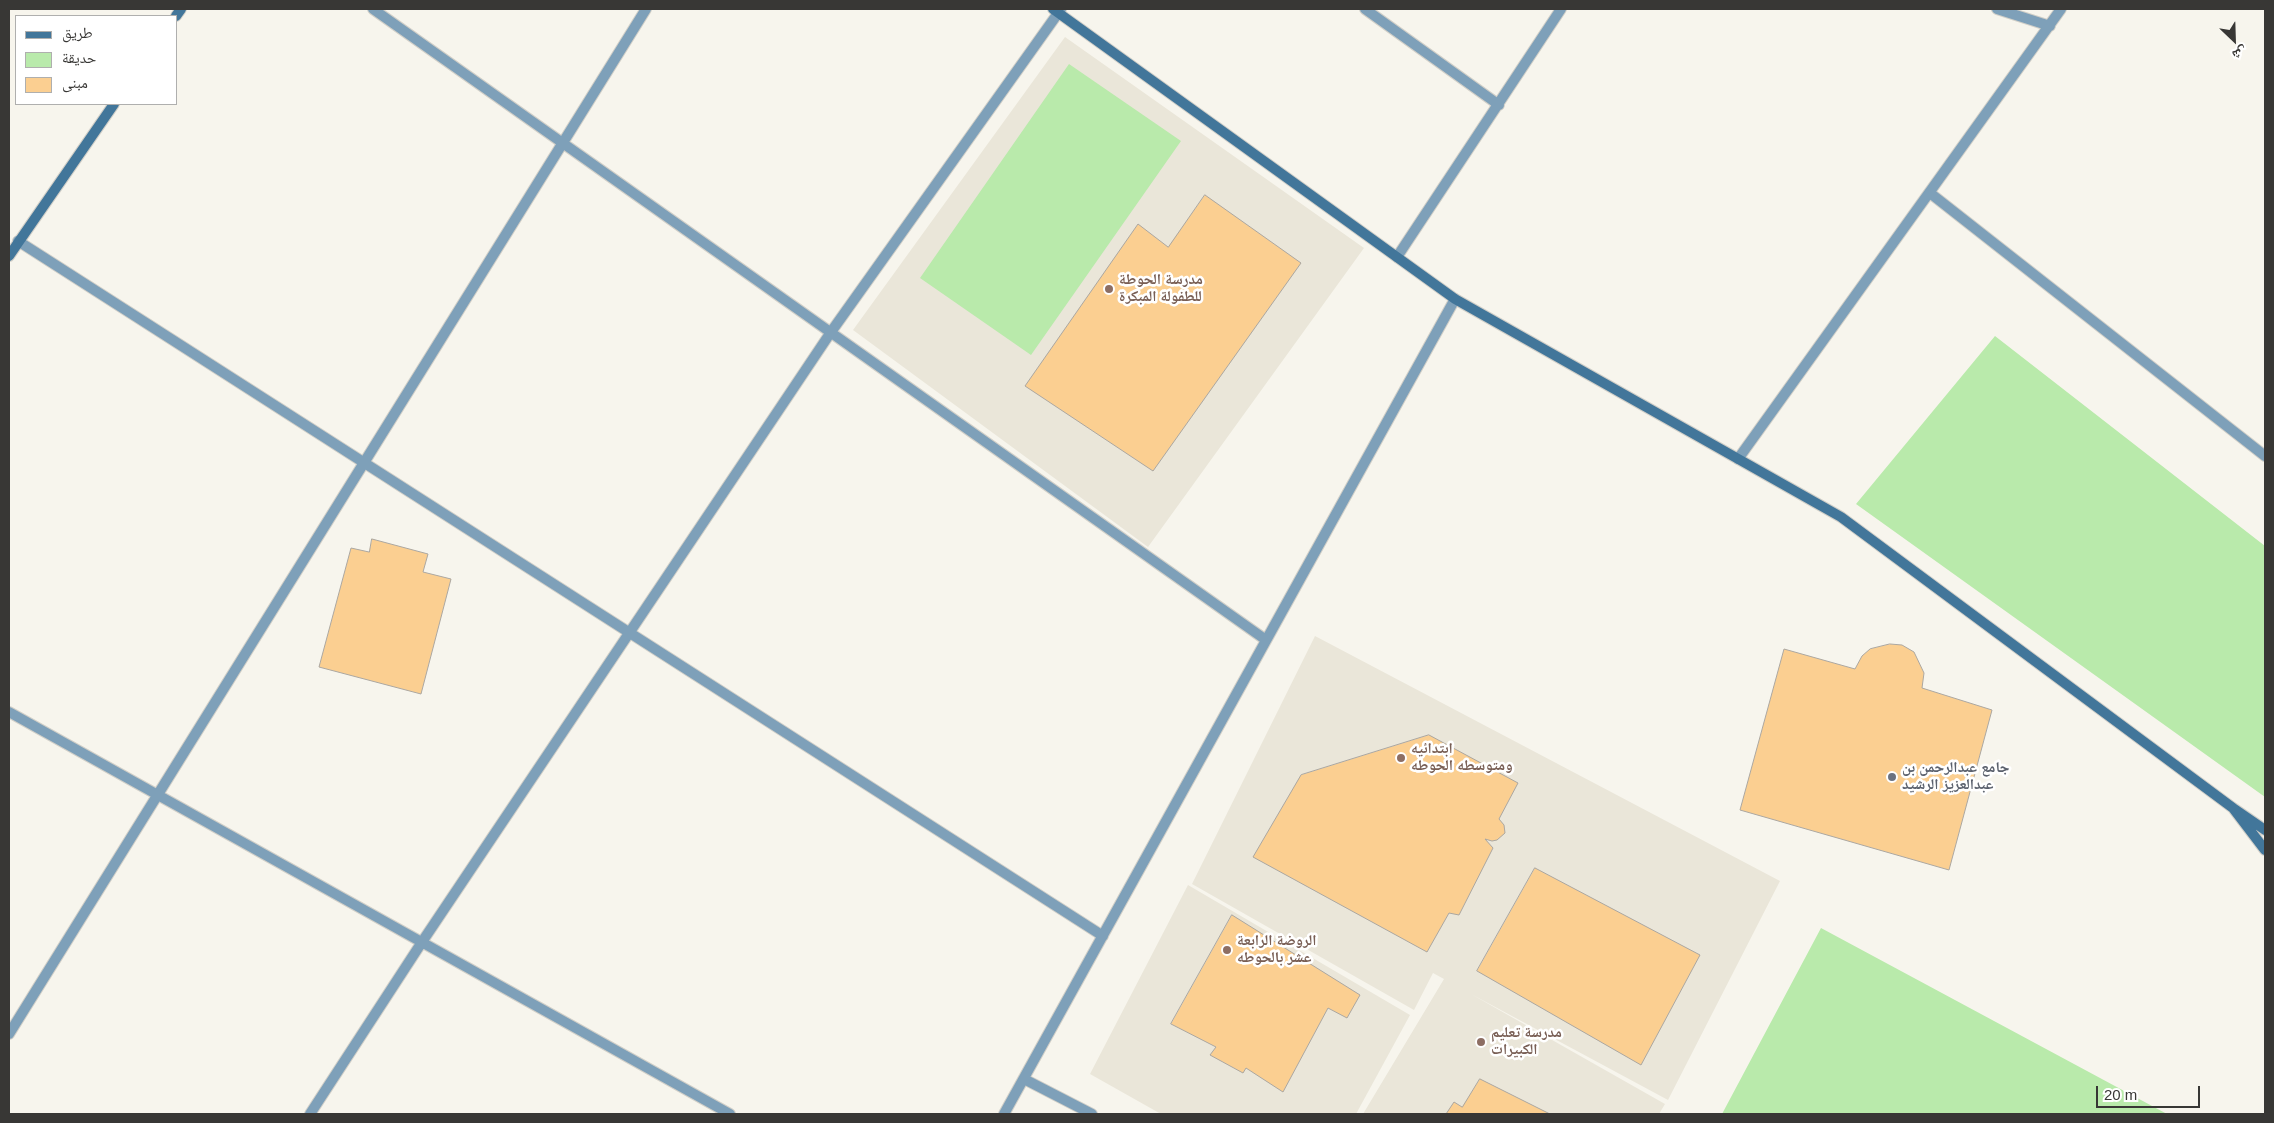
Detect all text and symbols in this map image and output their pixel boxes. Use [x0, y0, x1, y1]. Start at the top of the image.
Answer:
legend [15, 15, 178, 105]
north arrow [2209, 15, 2259, 65]
text: طريق [62, 24, 93, 41]
text: ش [2230, 43, 2250, 64]
text: حديقة [62, 49, 96, 66]
text: مبنى [62, 74, 88, 91]
place label: مدرسة الحوطة للطفولة المبكرة [1119, 271, 1203, 306]
marker: مدرسة الحوطة للطفولة المبكرة [1103, 283, 1115, 295]
place label: ابتدائيه ومتوسطه الحوطه [1411, 740, 1513, 775]
marker: ابتدائيه ومتوسطه الحوطه [1395, 752, 1407, 764]
place label: جامع عبدالرحمن بن عبدالعزيز الرشيد [1902, 759, 2010, 794]
marker: جامع عبدالرحمن بن عبدالعزيز الرشيد [1886, 771, 1898, 783]
place label: الروضة الرابعة عشر بالحوطه [1237, 932, 1317, 967]
marker: الروضة الرابعة عشر بالحوطه [1221, 944, 1233, 956]
place label: مدرسة تعليم الكبيرات [1491, 1024, 1562, 1059]
marker: مدرسة تعليم الكبيرات [1475, 1036, 1487, 1048]
scale bar [2099, 1076, 2203, 1108]
text: 20 m [2104, 1086, 2137, 1103]

